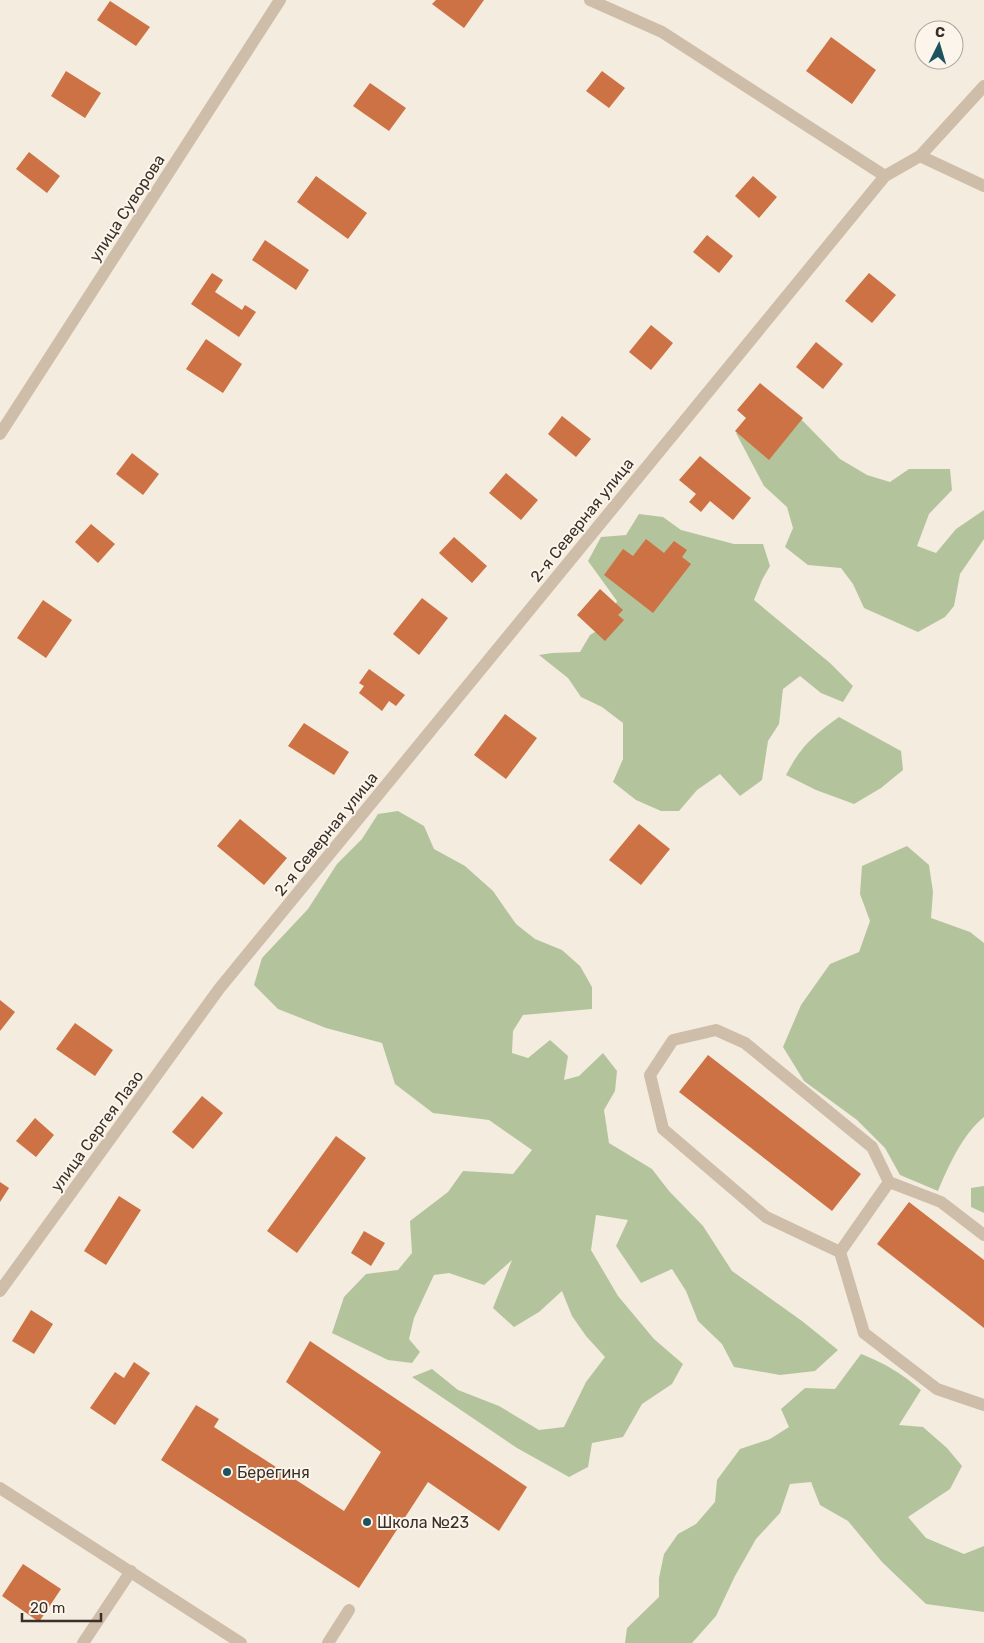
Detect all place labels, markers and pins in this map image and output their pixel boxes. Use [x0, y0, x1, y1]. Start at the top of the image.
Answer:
place label: Берегиня [237, 1463, 310, 1482]
marker: Берегиня [221, 1466, 233, 1478]
place label: Школа №23 [377, 1513, 469, 1532]
marker: Школа №23 [361, 1516, 373, 1528]

